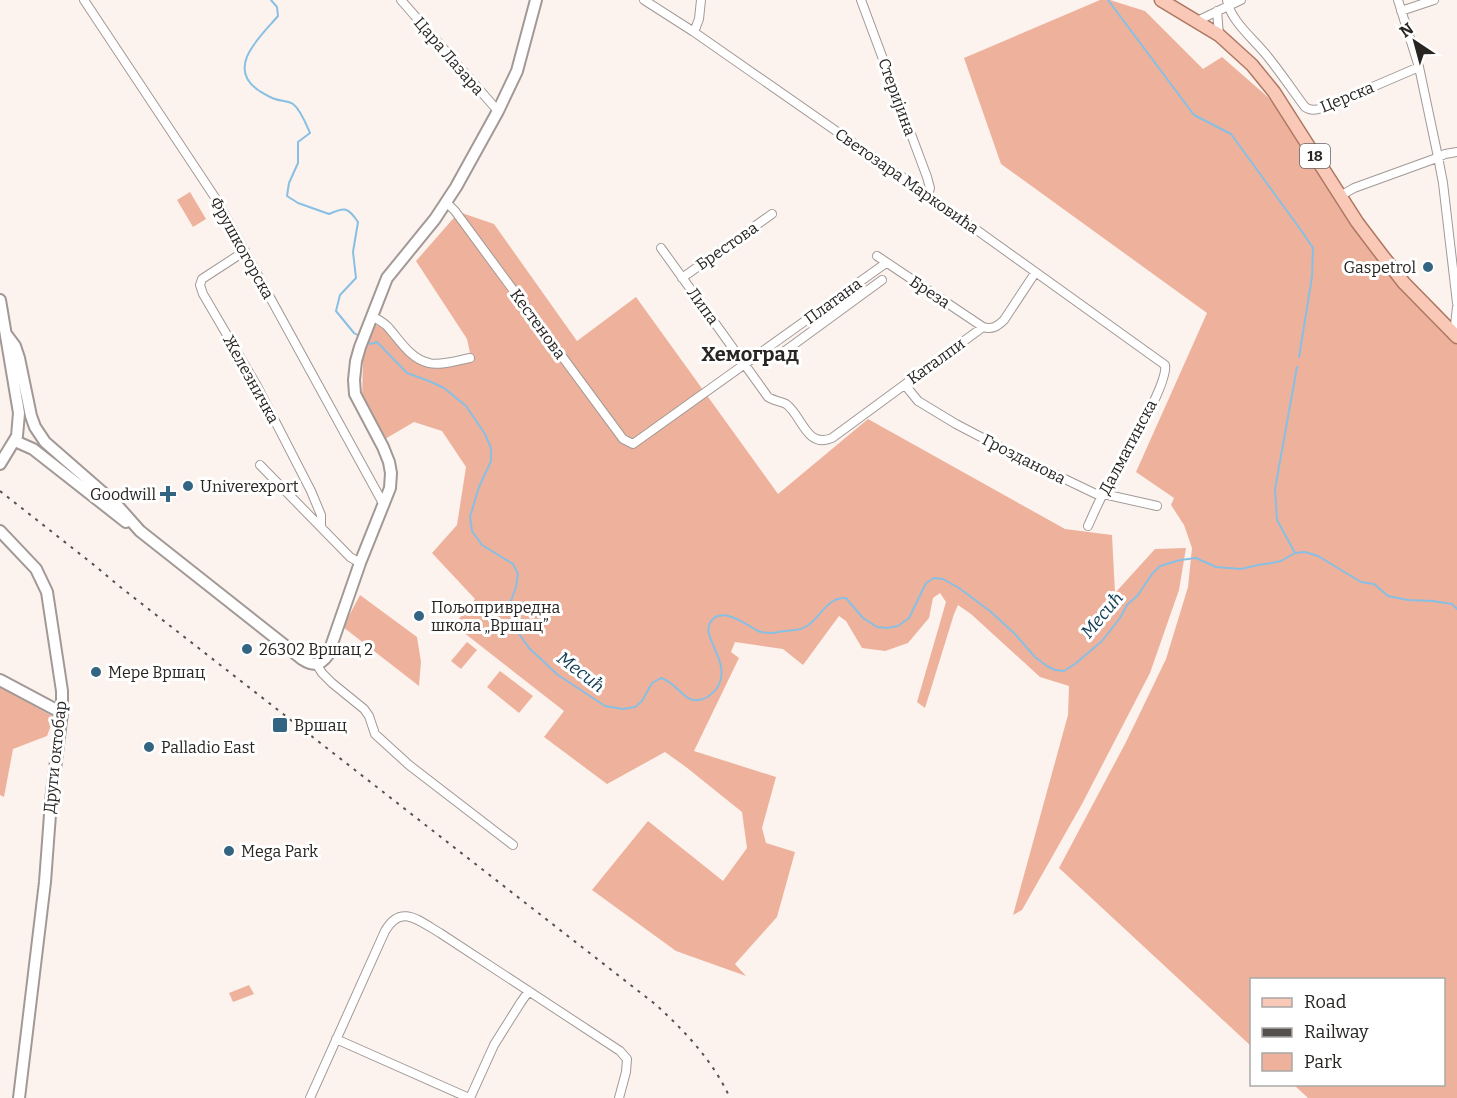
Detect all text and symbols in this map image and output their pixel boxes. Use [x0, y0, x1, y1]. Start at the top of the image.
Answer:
north arrow [1385, 12, 1445, 72]
street label: Цара Лазара [410, 13, 488, 99]
text: N [1396, 19, 1417, 42]
street label: Стеријина [874, 56, 920, 139]
street label: Церска [1317, 78, 1377, 116]
street label: Светозара Марковића [831, 124, 983, 238]
road number: 18 [1300, 144, 1330, 168]
street label: Фрушкогорска [206, 194, 278, 303]
street label: Брестова [692, 218, 762, 274]
place label: Gaspetrol [1343, 258, 1416, 277]
marker: Gaspetrol [1421, 260, 1435, 274]
street label: Бреза [906, 272, 954, 312]
street label: Платана [801, 274, 865, 328]
street label: Липа [683, 284, 723, 328]
street label: Кестенова [506, 285, 570, 363]
street label: Железничка [219, 331, 283, 427]
street label: Каталпи [904, 334, 968, 388]
district label: Хемоград [701, 342, 799, 366]
street label: Далматинска [1095, 396, 1161, 498]
street label: Грозданова [979, 430, 1069, 488]
place label: Univerexport [200, 477, 299, 496]
marker: Univerexport [181, 479, 195, 493]
place label: Goodwill [90, 485, 156, 504]
marker: Goodwill [161, 487, 175, 501]
water label: Месић [1076, 587, 1128, 643]
place label: Пољопривредна школа „Вршац” [431, 598, 561, 635]
marker: Пољопривредна школа „Вршац” [412, 609, 426, 623]
place label: 26302 Вршац 2 [259, 640, 373, 659]
marker: 26302 Вршац 2 [240, 642, 254, 656]
water label: Месић [553, 647, 609, 697]
place label: Мере Вршац [108, 663, 206, 682]
marker: Мере Вршац [89, 665, 103, 679]
street label: Други октобар [40, 700, 70, 814]
marker: Вршац [271, 716, 289, 734]
place label: Вршац [294, 716, 347, 735]
place label: Palladio East [161, 738, 255, 757]
marker: Palladio East [142, 740, 156, 754]
place label: Mega Park [241, 842, 318, 861]
marker: Mega Park [222, 844, 236, 858]
legend [1250, 978, 1445, 1086]
text: Road [1304, 991, 1347, 1013]
text: Railway [1304, 1021, 1369, 1043]
text: Park [1304, 1051, 1343, 1073]

